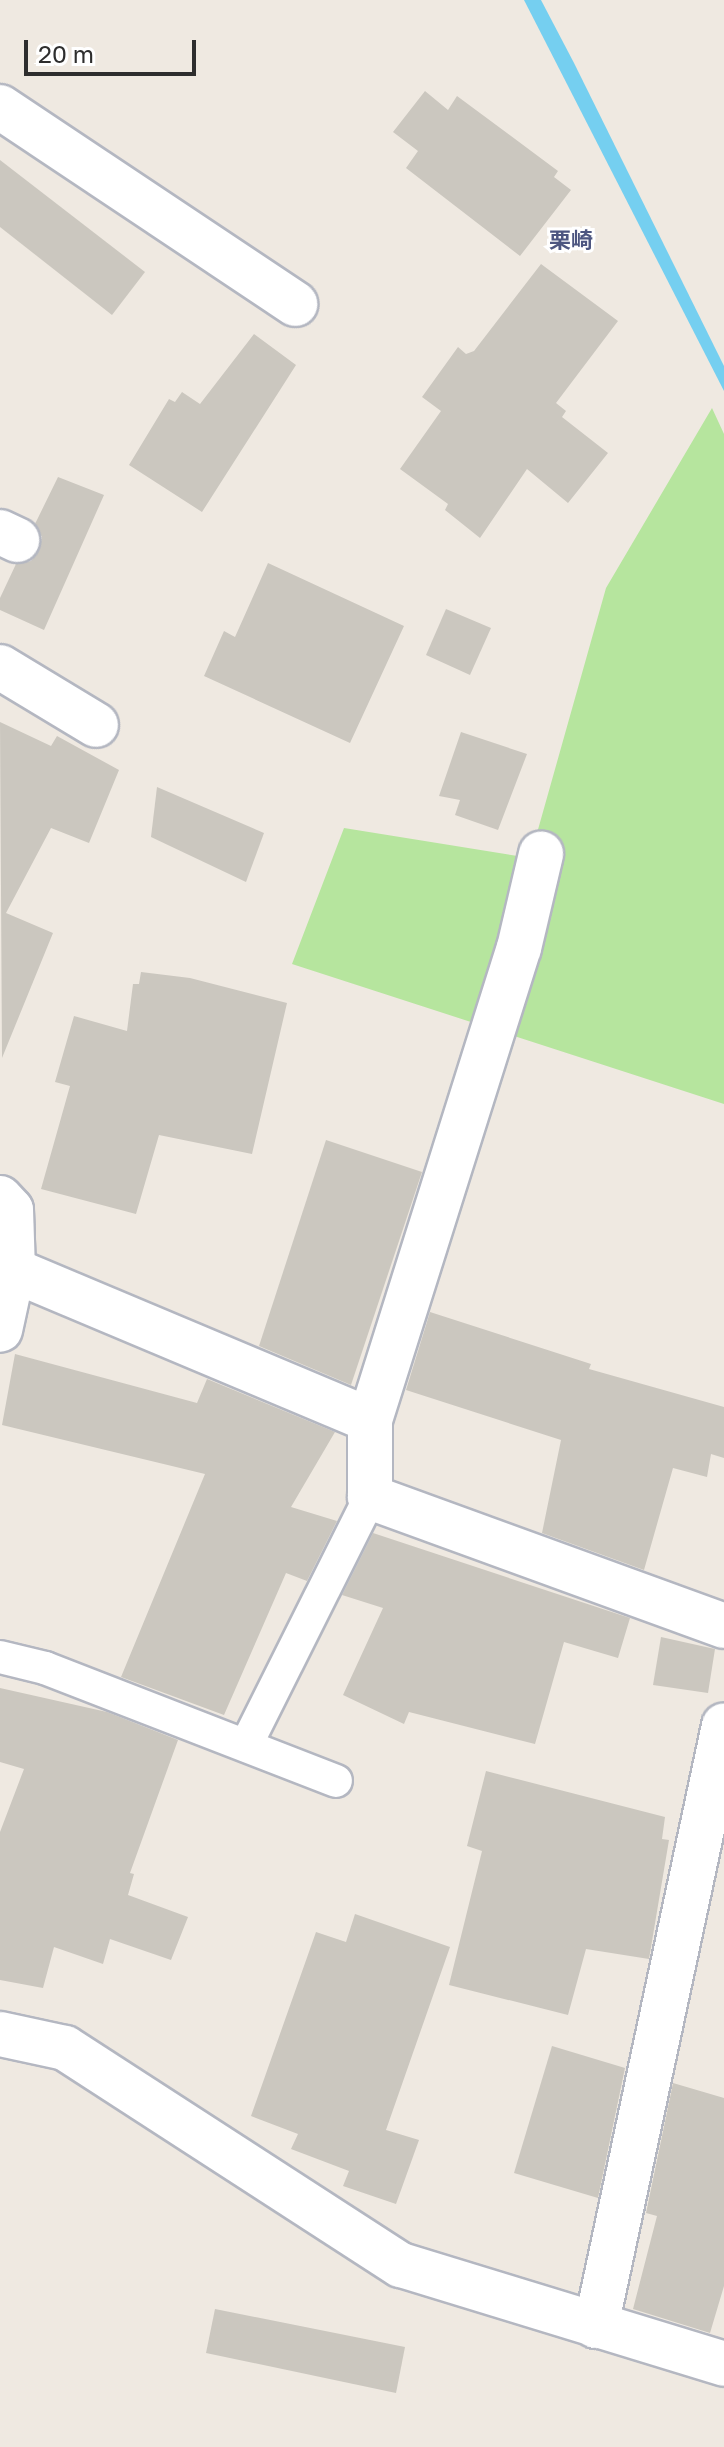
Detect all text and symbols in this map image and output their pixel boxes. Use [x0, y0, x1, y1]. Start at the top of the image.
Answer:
scale bar [28, 24, 200, 74]
text: 20 m [38, 39, 94, 68]
district label: 栗崎 [549, 227, 593, 253]

